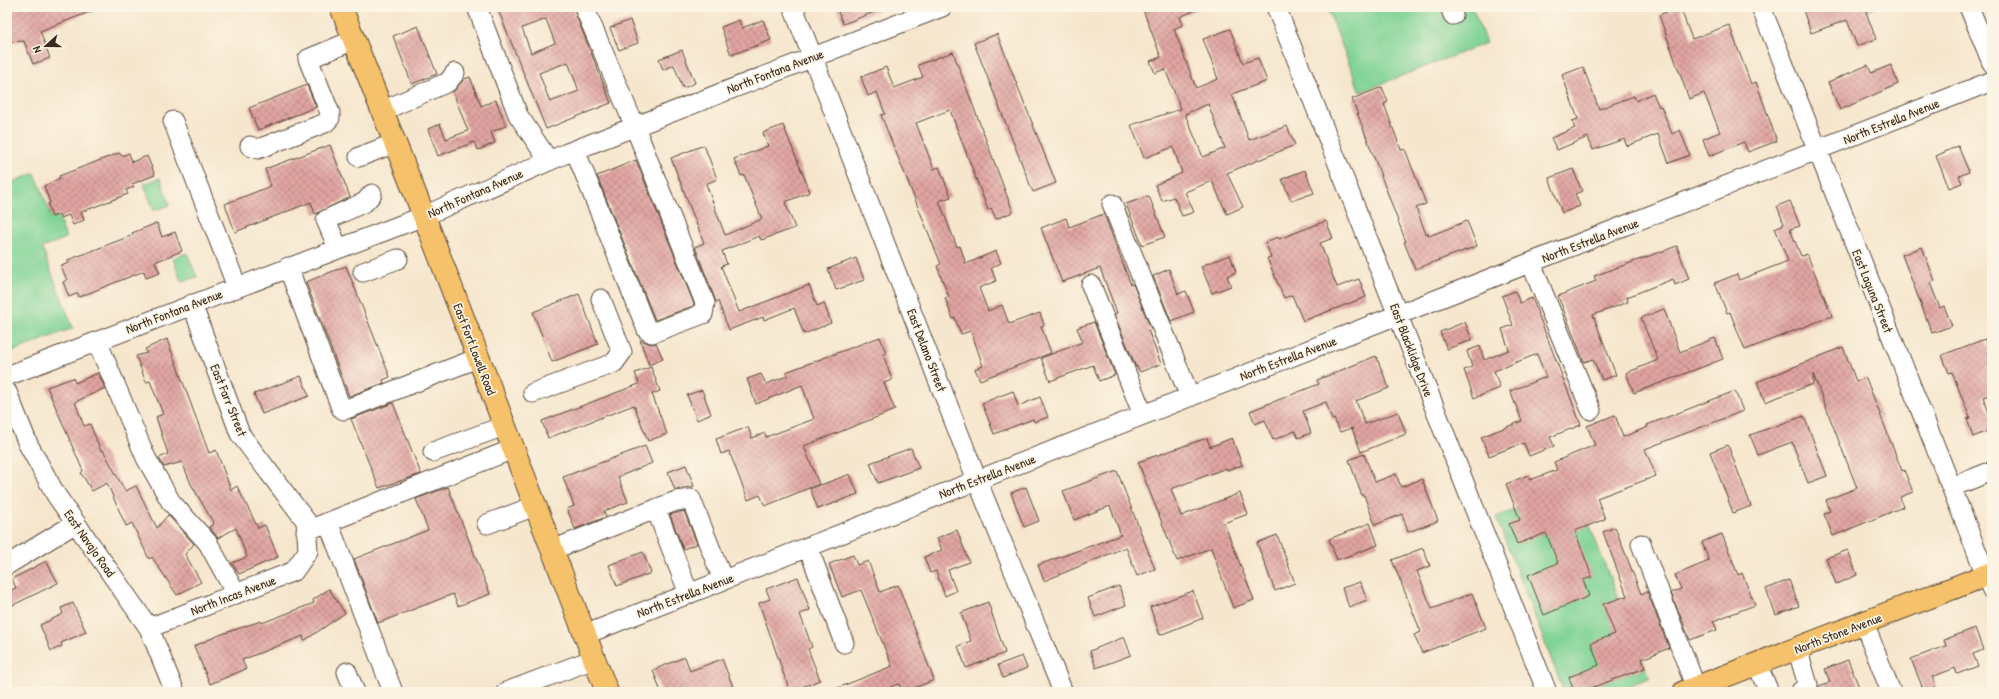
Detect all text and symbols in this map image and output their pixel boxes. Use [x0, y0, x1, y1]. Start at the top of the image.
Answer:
north arrow [26, 26, 66, 66]
text: N [29, 44, 44, 55]
street label: North Fontana Avenue [724, 44, 826, 98]
street label: North Estrella Avenue [1840, 94, 1942, 148]
street label: North Fontana Avenue [424, 164, 526, 222]
street label: North Estrella Avenue [1539, 213, 1641, 267]
street label: East Laguna Street [1848, 247, 1898, 336]
street label: North Fontana Avenue [123, 284, 225, 338]
street label: East Fort Lowell Road [449, 300, 501, 398]
street label: East Blacklidge Drive [1386, 301, 1438, 399]
street label: East Delano Street [903, 306, 951, 395]
street label: North Estrella Avenue [1237, 331, 1339, 385]
street label: East Farr Street [206, 361, 252, 439]
street label: North Estrella Avenue [936, 449, 1038, 503]
street label: East Navajo Road [60, 506, 120, 580]
street label: North Estrella Avenue [634, 568, 736, 622]
street label: North Incas Avenue [188, 570, 278, 620]
street label: North Stone Avenue [1791, 608, 1885, 658]

